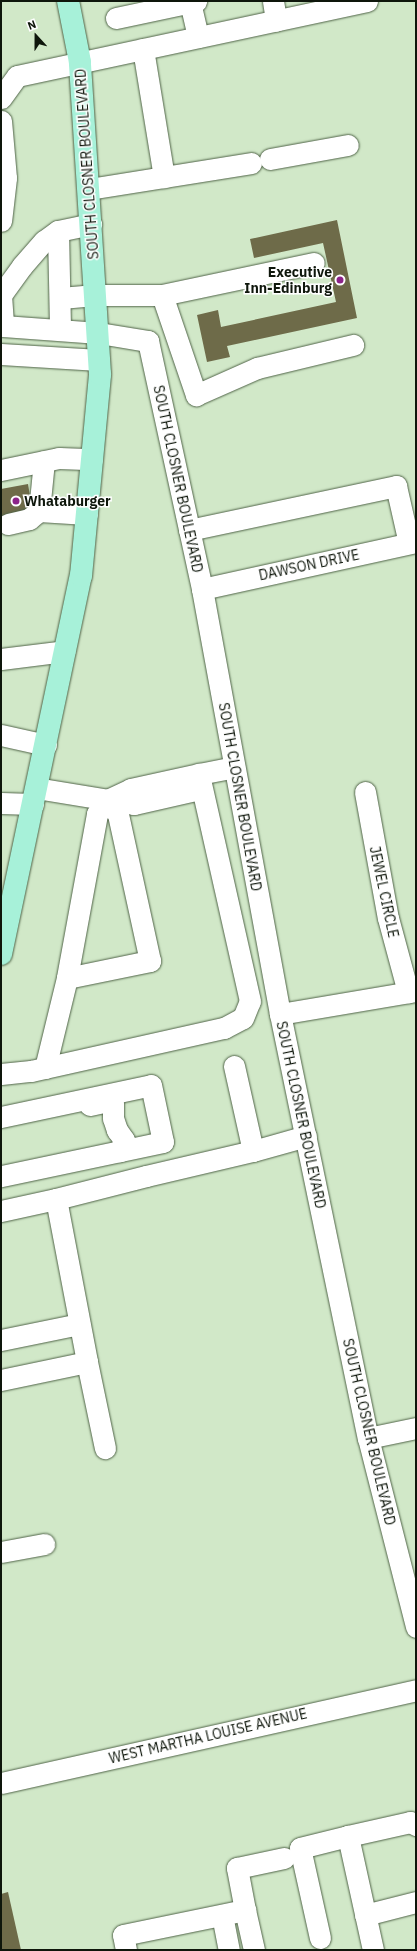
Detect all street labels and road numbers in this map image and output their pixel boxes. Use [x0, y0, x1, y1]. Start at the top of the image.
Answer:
street label: SOUTH CLOSNER BOULEVARD [72, 68, 102, 260]
street label: SOUTH CLOSNER BOULEVARD [150, 384, 206, 574]
street label: DAWSON DRIVE [257, 546, 361, 584]
street label: SOUTH CLOSNER BOULEVARD [215, 701, 265, 893]
street label: JEWEL CIRCLE [366, 845, 402, 939]
street label: SOUTH CLOSNER BOULEVARD [273, 1020, 329, 1210]
street label: SOUTH CLOSNER BOULEVARD [339, 1337, 399, 1527]
street label: WEST MARTHA LOUISE AVENUE [107, 1705, 309, 1767]

